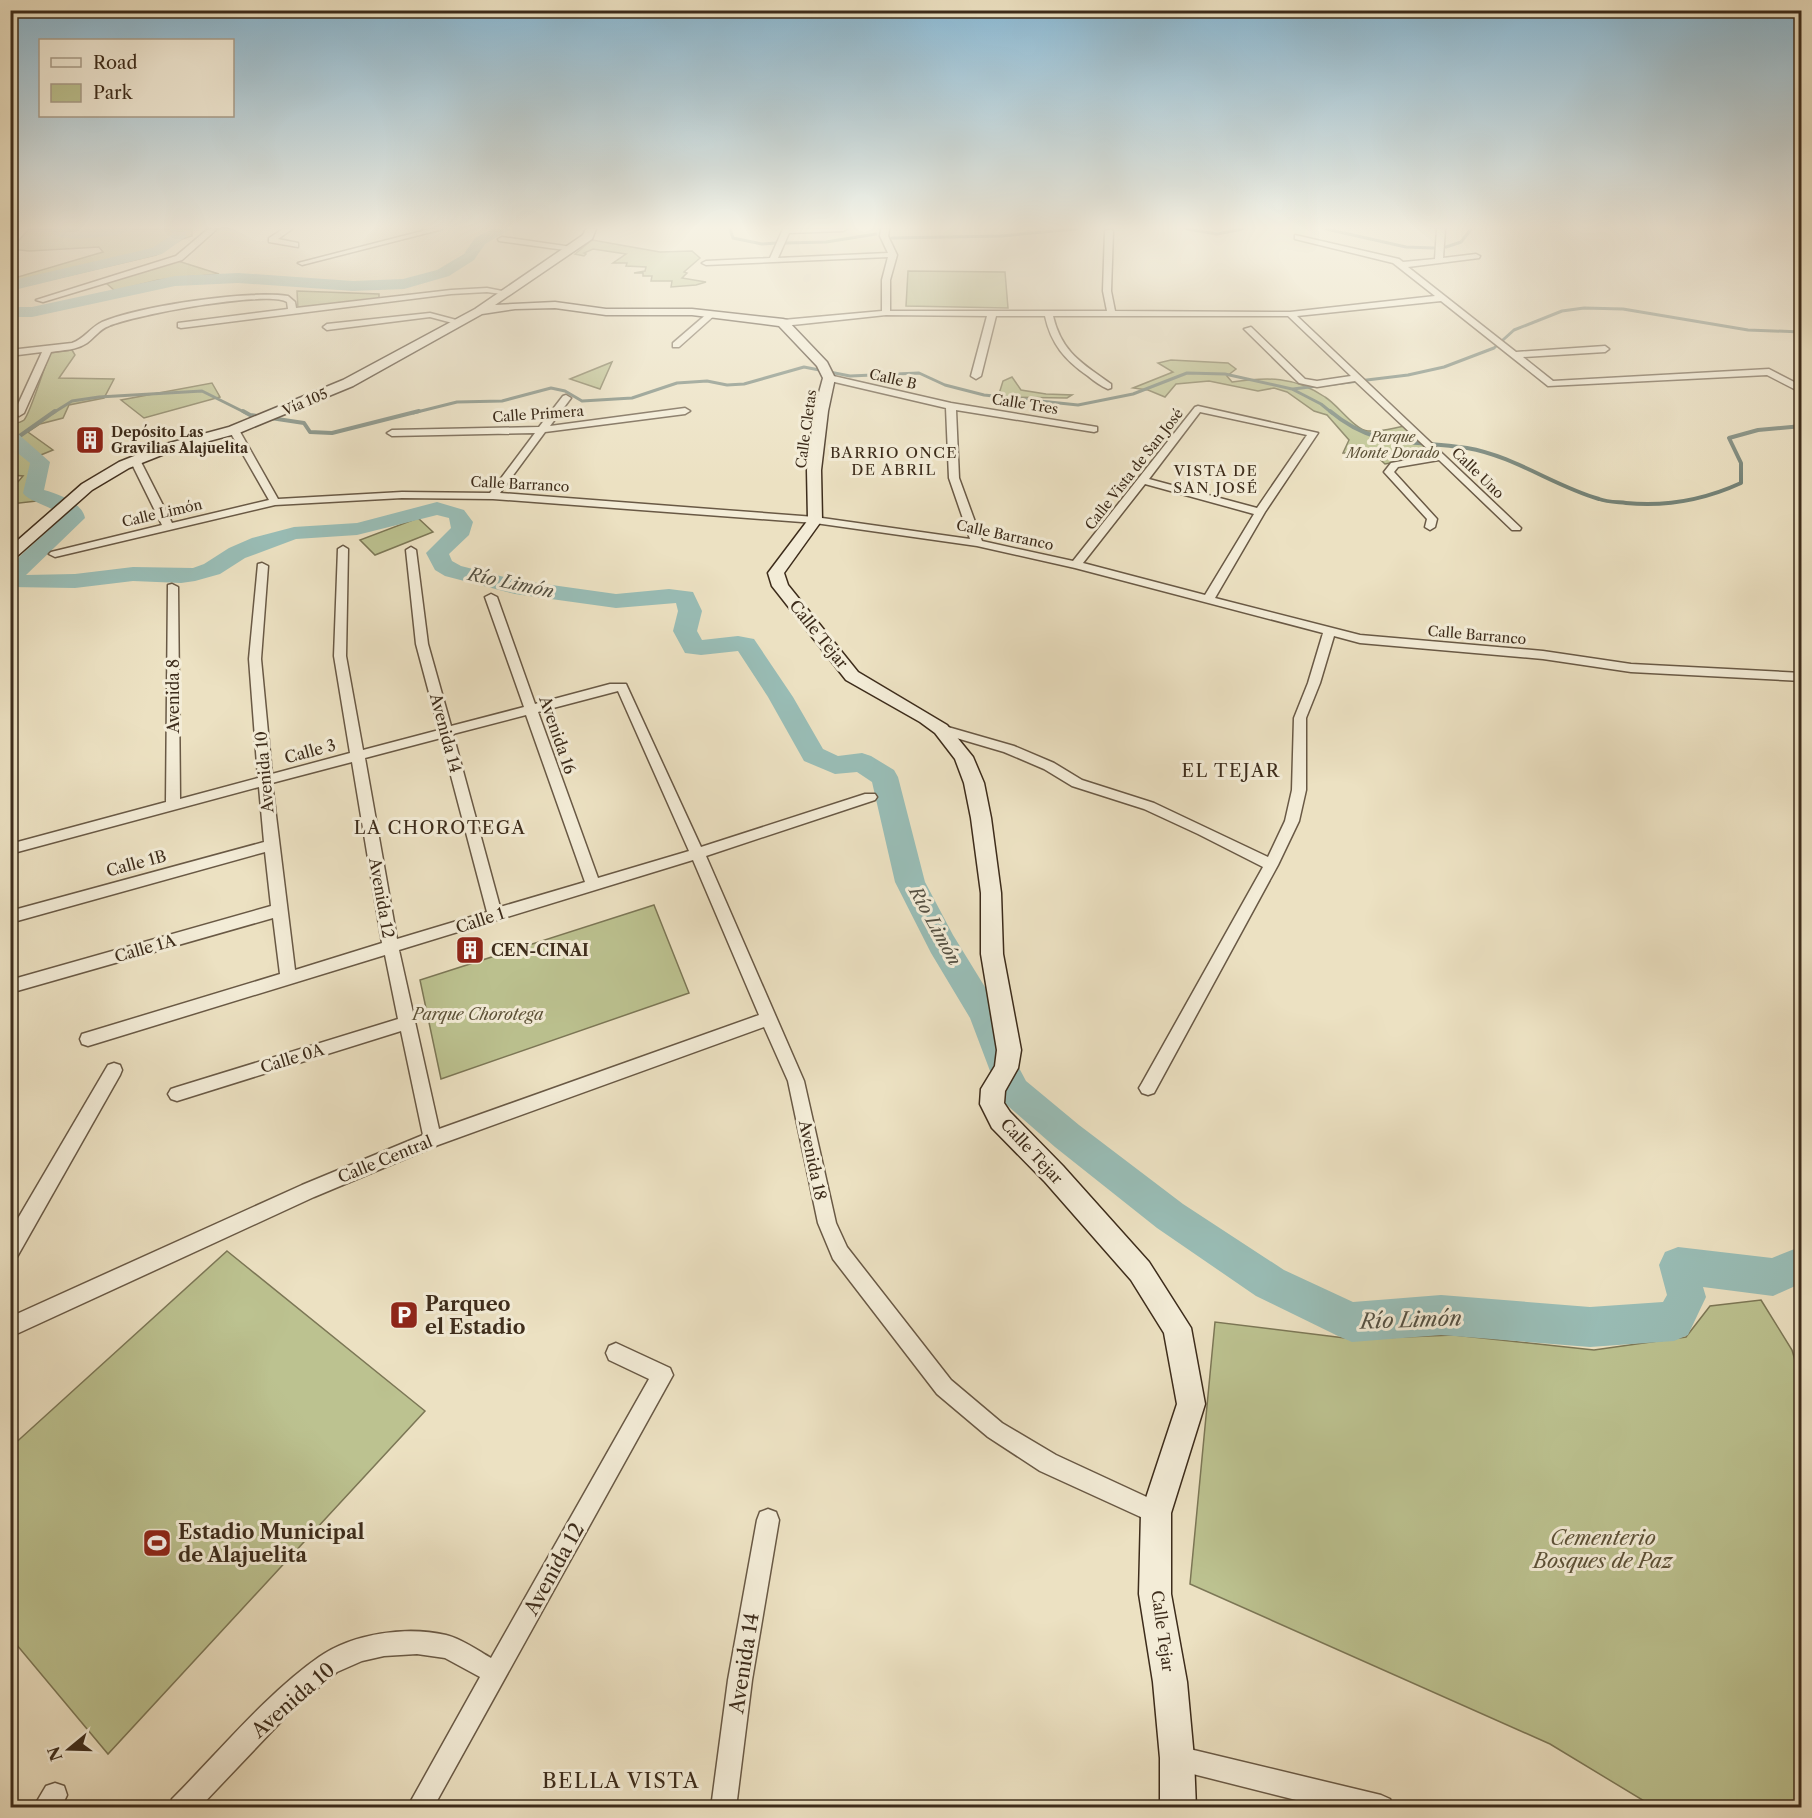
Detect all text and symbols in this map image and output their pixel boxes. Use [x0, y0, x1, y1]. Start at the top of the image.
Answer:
legend [39, 39, 234, 117]
text: Road [93, 52, 138, 74]
text: Park [93, 82, 134, 104]
street label: Calle B [868, 365, 919, 393]
street label: Vía 105 [279, 384, 330, 420]
street label: Calle Cletas [792, 388, 820, 470]
street label: Calle Tres [991, 390, 1059, 418]
street label: Calle Primera [492, 402, 585, 426]
street label: Calle Vista de San José [1081, 404, 1187, 533]
place label: Depósito Las Gravilias Alajuelita [111, 423, 249, 457]
building icon: Depósito Las Gravilias Alajuelita [74, 424, 106, 456]
park label: Parque Monte Dorado [1345, 428, 1440, 462]
district label: BARRIO ONCE DE ABRIL [830, 443, 958, 479]
street label: Calle Uno [1448, 444, 1508, 502]
district label: VISTA DE SAN JOSÉ [1173, 461, 1259, 497]
street label: Calle Barranco [470, 472, 570, 496]
street label: Calle Limón [120, 495, 204, 531]
street label: Calle Barranco [955, 516, 1055, 554]
water label: Río Limón [464, 563, 556, 603]
street label: Calle Tejar [785, 596, 853, 672]
street label: Calle Barranco [1427, 622, 1527, 648]
street label: Avenida 8 [163, 659, 183, 734]
street label: Avenida 14 [426, 690, 466, 775]
street label: Avenida 16 [535, 692, 581, 777]
street label: Avenida 10 [250, 730, 278, 815]
street label: Calle 3 [282, 735, 338, 767]
district label: EL TEJAR [1182, 760, 1280, 782]
district label: LA CHOROTEGA [354, 817, 526, 839]
street label: Calle 1B [104, 845, 168, 881]
street label: Avenida 12 [365, 855, 399, 940]
water label: Río Limón [903, 881, 966, 970]
street label: Calle 1 [453, 903, 507, 937]
street label: Calle 1A [112, 929, 179, 966]
building icon: CEN-CINAI [454, 934, 486, 966]
place label: CEN-CINAI [491, 940, 589, 960]
park label: Parque Chorotega [411, 1004, 544, 1024]
street label: Calle 0A [258, 1039, 327, 1077]
street label: Calle Tejar [997, 1114, 1068, 1188]
street label: Avenida 18 [795, 1117, 831, 1202]
street label: Calle Central [335, 1131, 435, 1187]
place label: Parqueo el Estadio [425, 1292, 525, 1339]
parking icon: Parqueo el Estadio [388, 1299, 420, 1331]
water label: Río Limón [1358, 1305, 1462, 1334]
street label: Avenida 12 [518, 1519, 589, 1620]
place label: Estadio Municipal de Alajuelita [178, 1520, 365, 1567]
park label: Cementerio Bosques de Paz [1531, 1526, 1674, 1573]
sports icon: Estadio Municipal de Alajuelita [141, 1527, 173, 1559]
street label: Calle Tejar [1147, 1589, 1179, 1673]
street label: Avenida 14 [724, 1611, 764, 1716]
street label: Avenida 10 [246, 1657, 340, 1743]
north arrow [39, 1719, 99, 1779]
text: N [43, 1744, 67, 1764]
district label: BELLA VISTA [542, 1768, 700, 1793]

